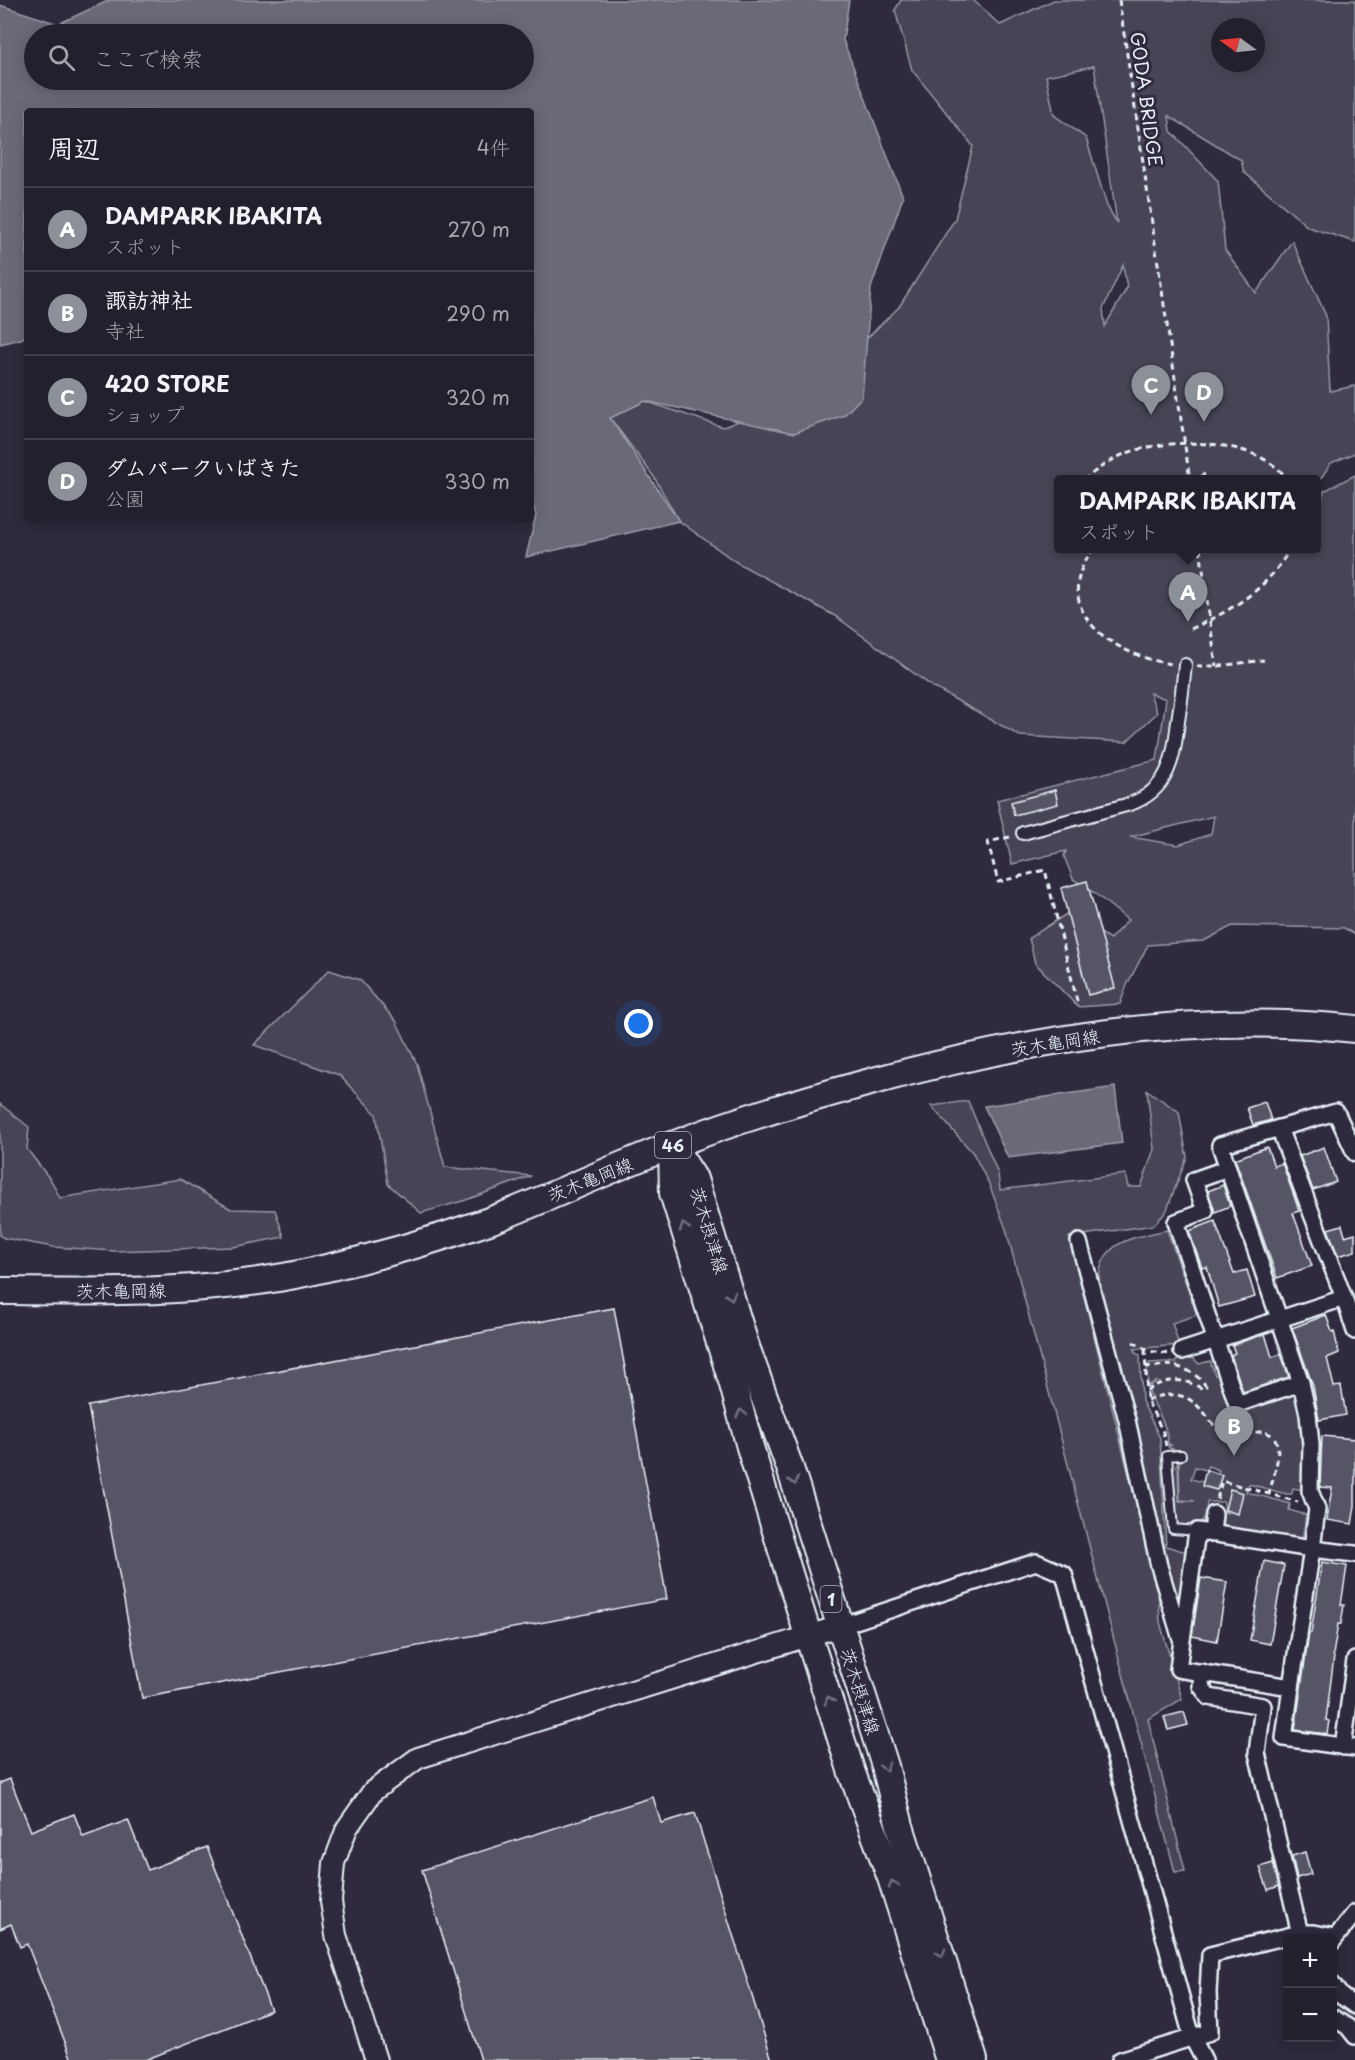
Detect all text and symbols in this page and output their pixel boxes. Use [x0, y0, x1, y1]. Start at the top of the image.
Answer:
north arrow [1211, 18, 1265, 72]
search box [24, 24, 534, 90]
street label: GODA BRIDGE [1124, 30, 1170, 168]
icon: search [45, 41, 78, 74]
text: ここで検索 [93, 41, 203, 74]
text: 周辺 [48, 128, 100, 167]
text: 4件 [477, 132, 510, 162]
text: DAMPARK IBAKITA [105, 198, 322, 231]
text: A [60, 214, 75, 244]
text: 270 m [447, 214, 510, 244]
text: スポット [105, 231, 185, 261]
text: 諏訪神社 [105, 282, 193, 315]
text: B [61, 298, 74, 328]
text: 290 m [446, 298, 510, 328]
text: 寺社 [105, 315, 145, 345]
text: 420 STORE [105, 366, 230, 399]
pin: C [1132, 366, 1170, 415]
pin: D [1184, 372, 1224, 422]
text: C [60, 382, 75, 412]
text: 320 m [446, 382, 510, 412]
text: ショップ [105, 399, 184, 429]
text: ダムパークいばきた [105, 450, 301, 483]
text: D [60, 466, 75, 496]
text: 330 m [444, 466, 510, 496]
popup [1054, 475, 1321, 553]
text: 公園 [105, 483, 145, 513]
text: DAMPARK IBAKITA [1079, 483, 1296, 516]
text: スポット [1079, 516, 1159, 546]
pin: A [1168, 572, 1208, 622]
your location [624, 1009, 653, 1038]
street label: 茨木亀岡線 [1008, 1022, 1102, 1062]
road number: 46 [655, 1132, 691, 1158]
street label: 茨木亀岡線 [543, 1150, 637, 1208]
street label: 茨木摂津線 [684, 1183, 736, 1277]
one-way arrow [678, 1222, 691, 1233]
street label: 茨木亀岡線 [76, 1276, 166, 1304]
one-way arrow [724, 1290, 736, 1301]
pin: B [1214, 1406, 1254, 1456]
one-way arrow [736, 1408, 748, 1419]
one-way arrow [787, 1475, 799, 1486]
road number: 1 [820, 1586, 842, 1612]
street label: 茨木摂津線 [834, 1644, 888, 1738]
one-way arrow [824, 1695, 836, 1706]
one-way arrow [878, 1761, 890, 1772]
one-way arrow [888, 1879, 901, 1890]
map controls [1283, 1934, 1337, 2042]
button: + [1283, 1934, 1337, 1988]
one-way arrow [933, 1947, 946, 1958]
button: − [1283, 1988, 1337, 2042]

